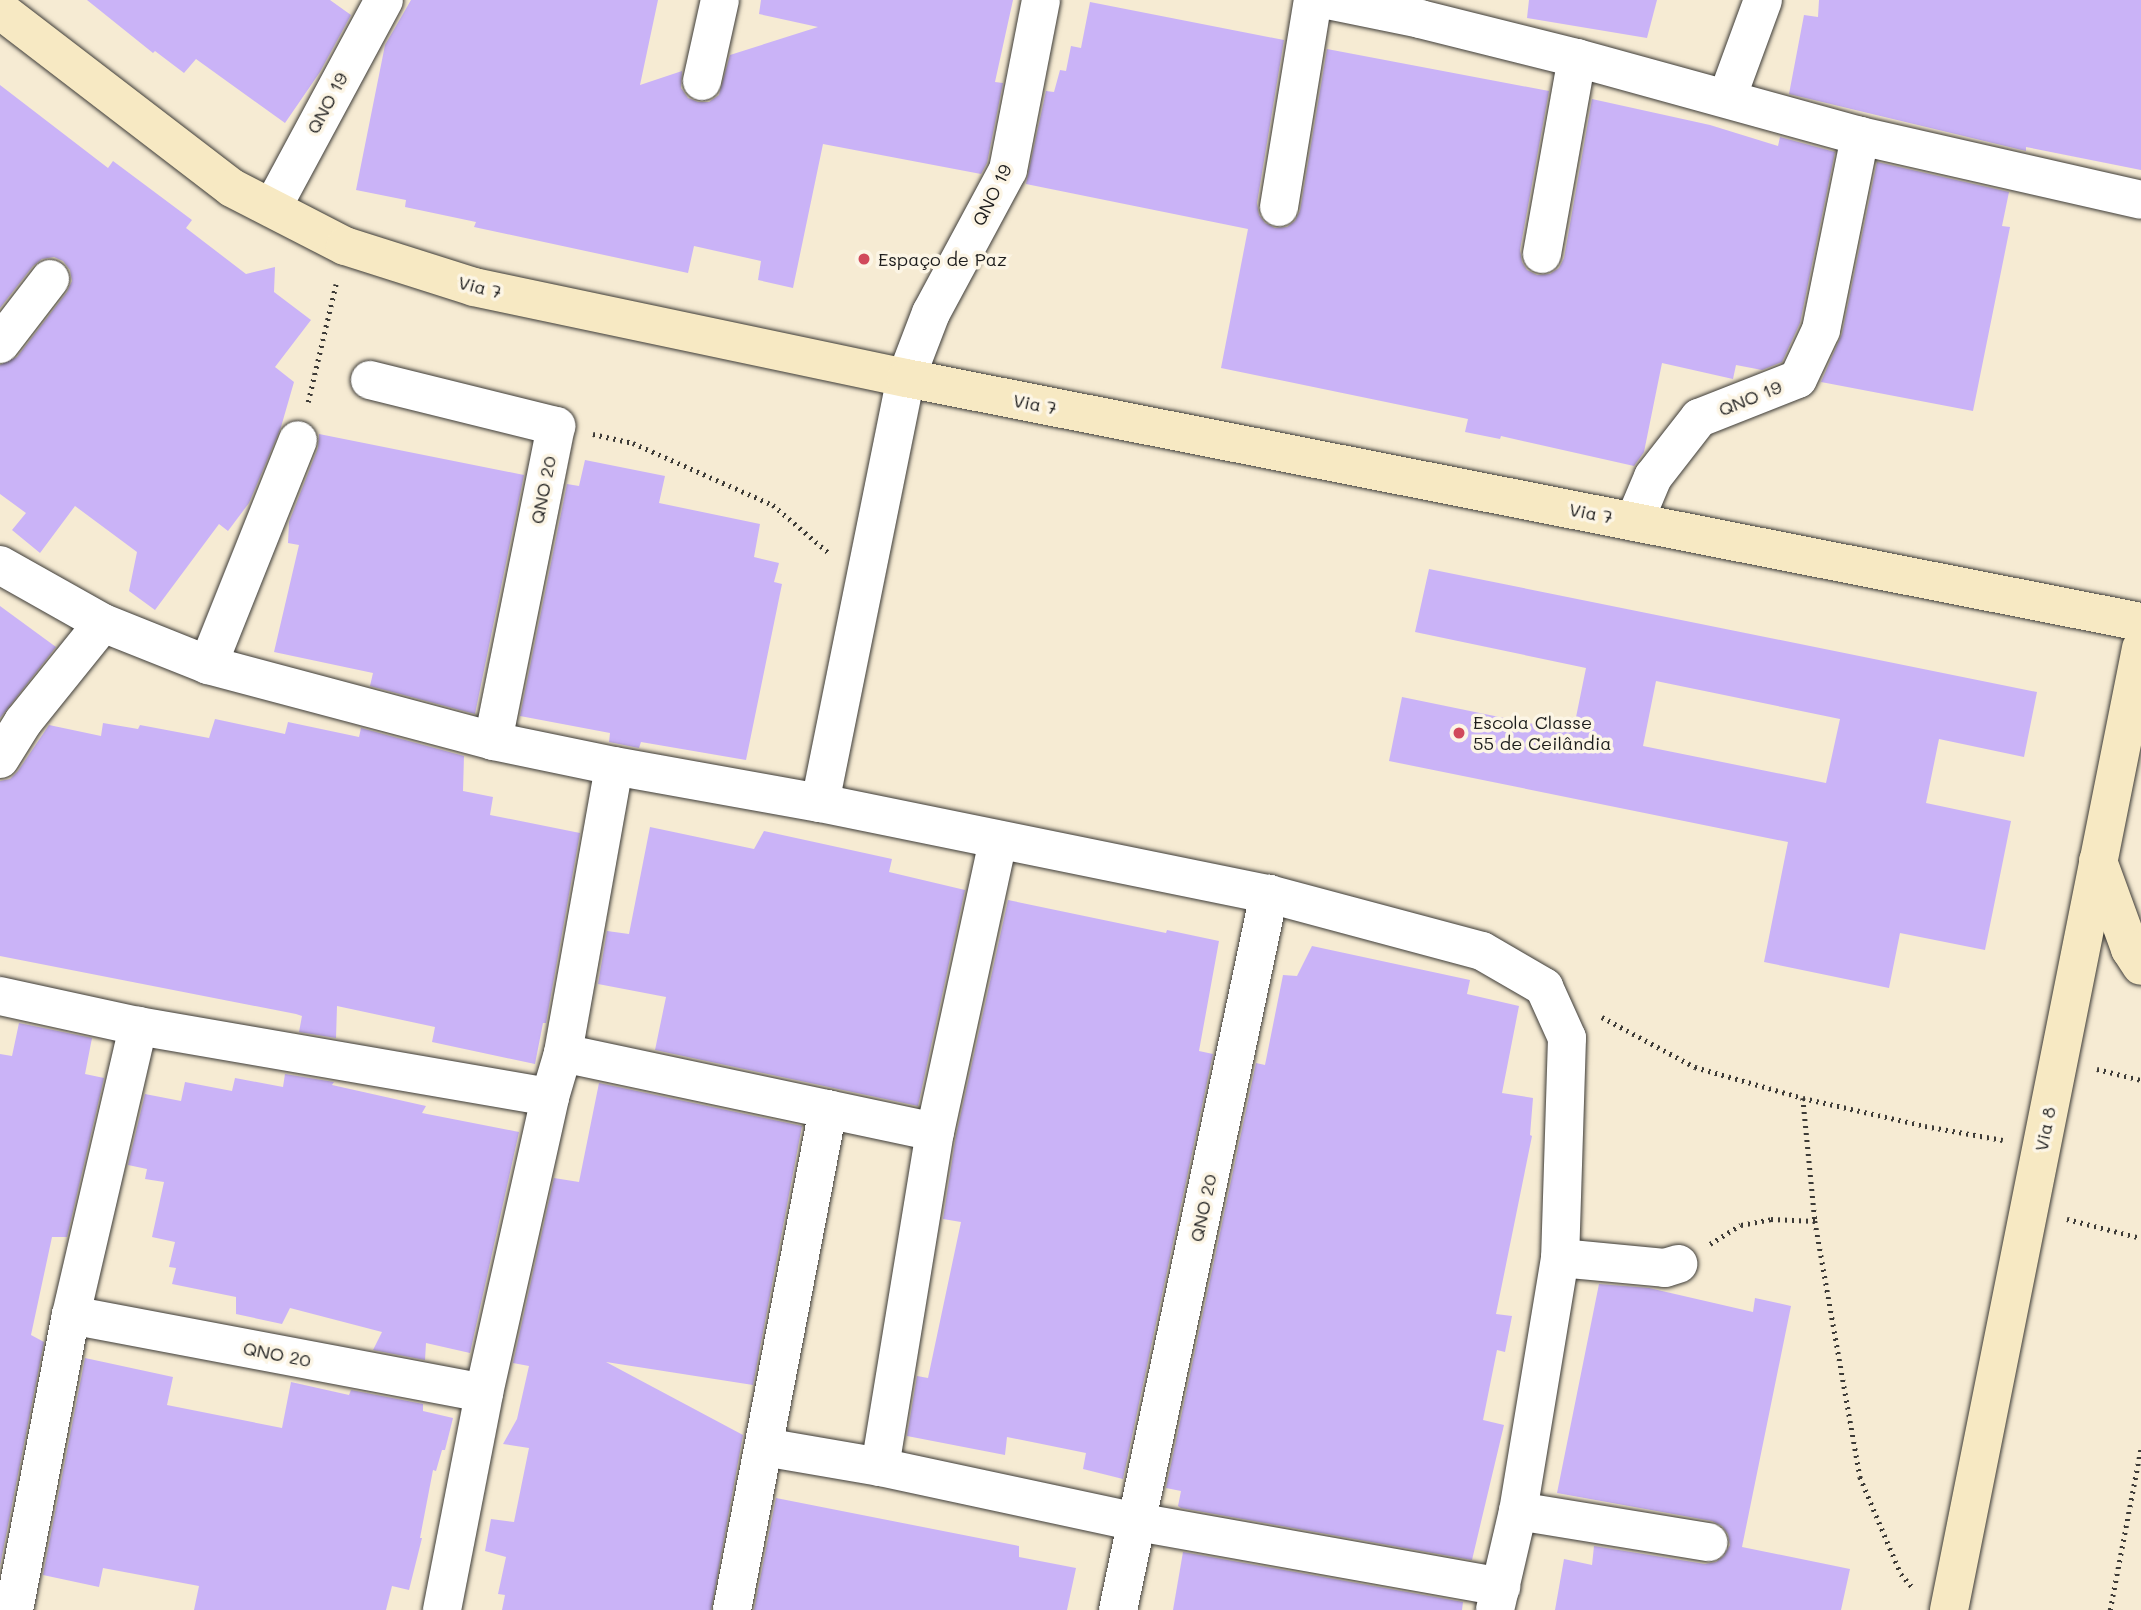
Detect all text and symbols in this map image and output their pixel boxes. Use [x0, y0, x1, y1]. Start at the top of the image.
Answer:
street label: QNO 19 [302, 69, 352, 137]
street label: QNO 19 [968, 161, 1016, 229]
place label: Espaço de Paz [878, 248, 1007, 270]
marker: Espaço de Paz [856, 251, 872, 267]
street label: Via 7 [456, 271, 504, 303]
street label: QNO 19 [1715, 376, 1785, 420]
street label: Via 7 [1011, 389, 1059, 419]
street label: QNO 20 [526, 454, 560, 526]
street label: Via 7 [1567, 498, 1615, 528]
place label: Escola Classe 55 de Ceilândia [1473, 712, 1611, 754]
marker: Escola Classe 55 de Ceilândia [1451, 725, 1467, 741]
street label: Via 8 [2030, 1105, 2060, 1153]
street label: QNO 20 [1185, 1172, 1221, 1244]
street label: QNO 20 [241, 1337, 313, 1371]

